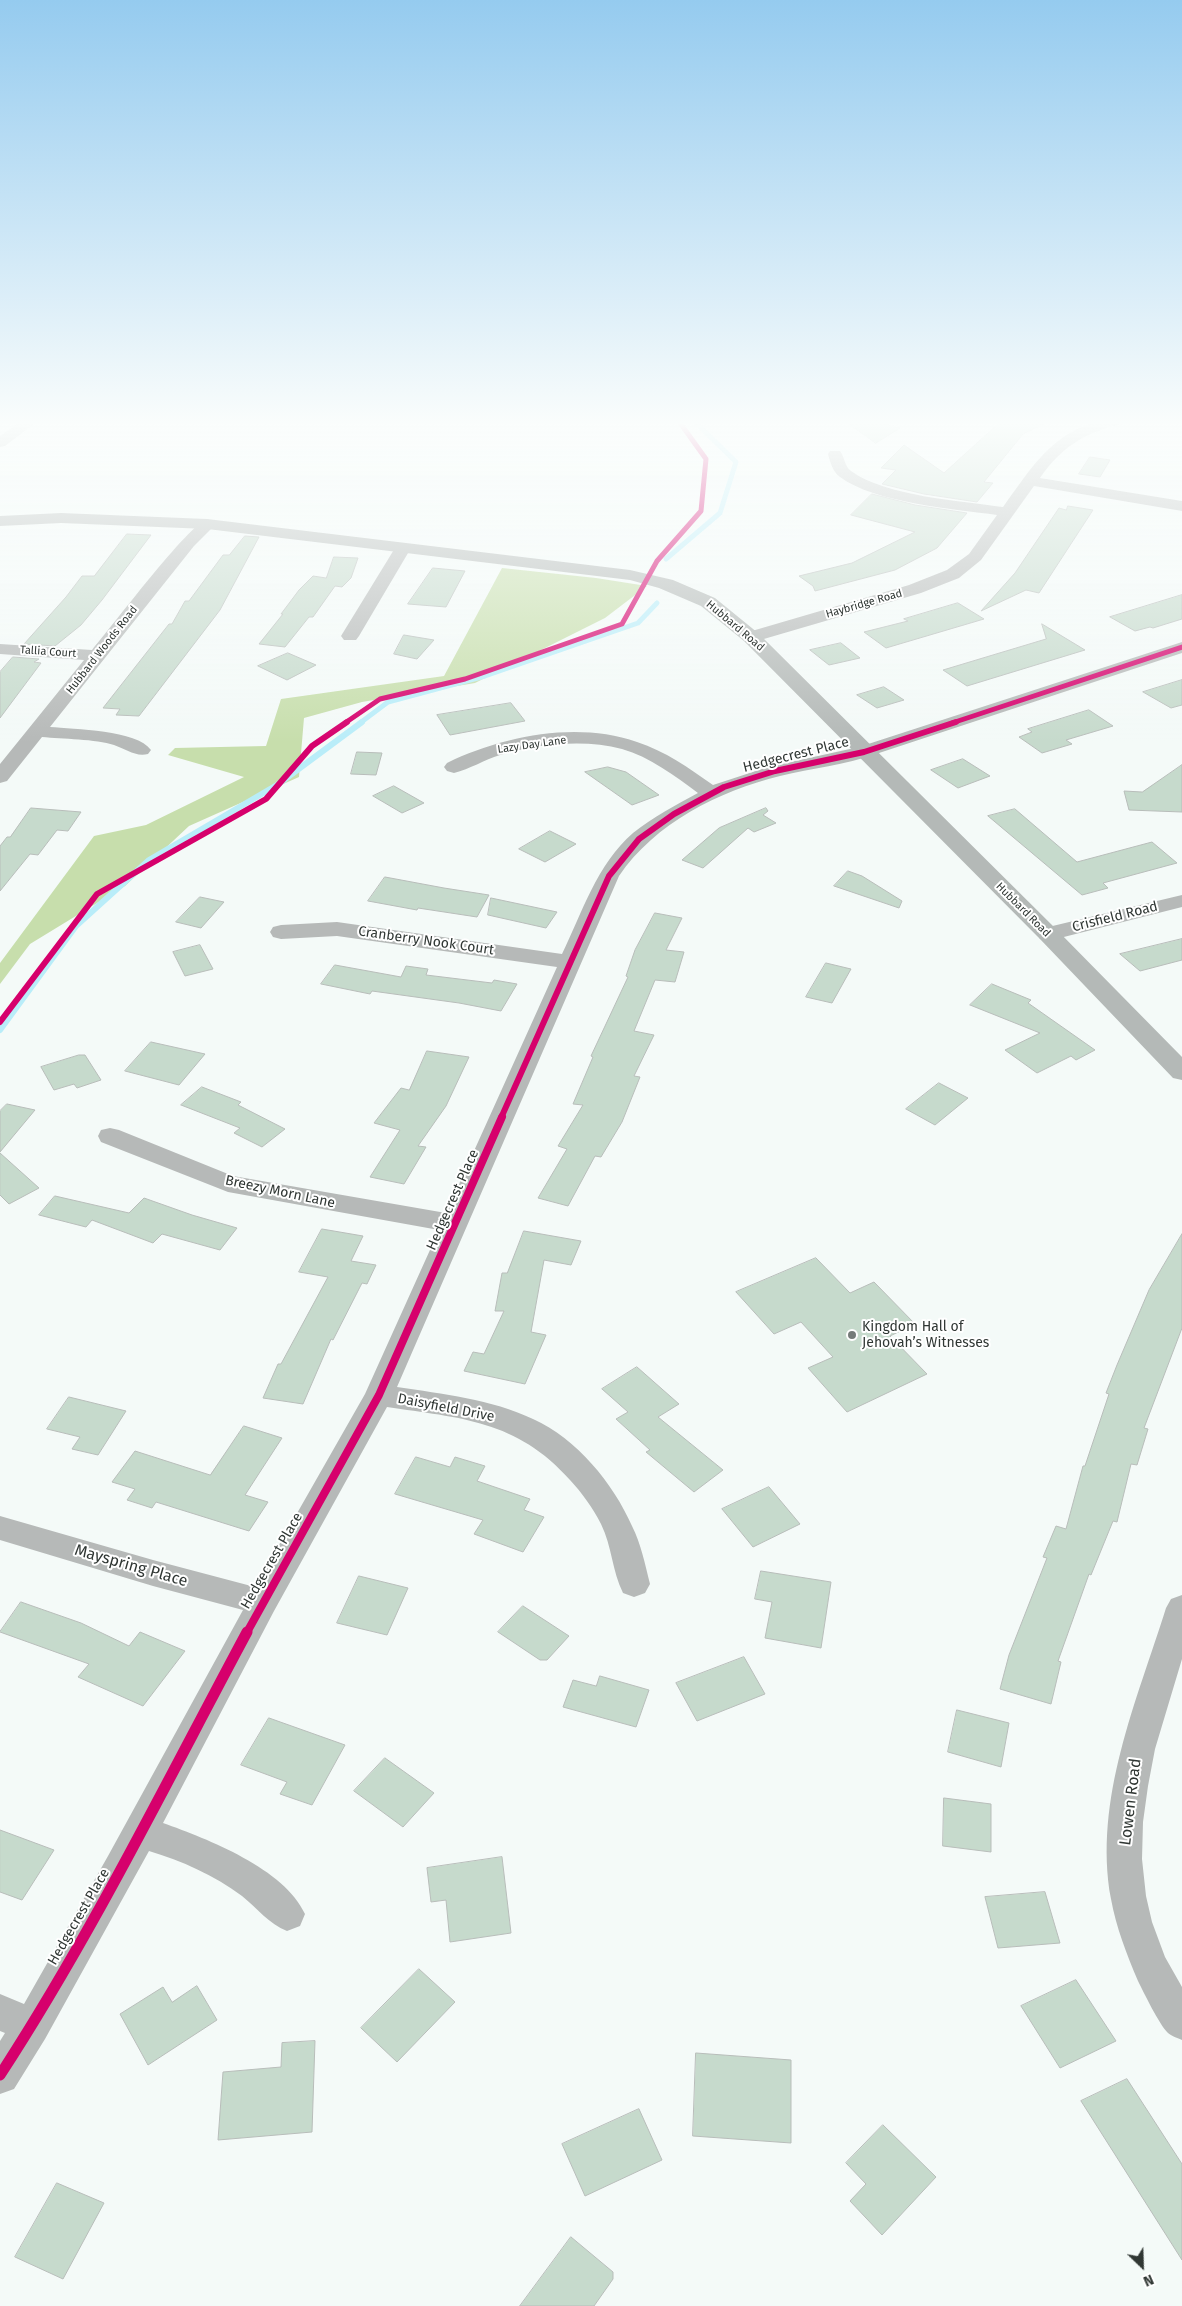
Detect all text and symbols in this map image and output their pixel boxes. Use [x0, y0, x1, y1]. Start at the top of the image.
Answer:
street label: Haybridge Road [824, 587, 904, 621]
street label: Hubbard Road [703, 598, 767, 654]
street label: Hubbard Woods Road [64, 603, 140, 697]
street label: Tallia Court [19, 643, 77, 661]
street label: Lazy Day Lane [497, 734, 567, 756]
street label: Hedgecrest Place [741, 734, 851, 776]
street label: Hubbard Road [993, 880, 1053, 940]
street label: Crisfield Road [1070, 898, 1160, 936]
street label: Cranberry Nook Court [357, 923, 495, 959]
street label: Hedgecrest Place [423, 1147, 483, 1253]
street label: Breezy Morn Lane [223, 1172, 337, 1212]
place label: Kingdom Hall of Jehovah’s Witnesses [862, 1319, 989, 1351]
marker: Kingdom Hall of Jehovah’s Witnesses [846, 1329, 858, 1341]
street label: Daisyfield Drive [396, 1390, 496, 1426]
street label: Hedgecrest Place [238, 1510, 306, 1612]
street label: Mayspring Place [72, 1541, 190, 1591]
street label: Lowen Road [1116, 1757, 1146, 1847]
street label: Hedgecrest Place [45, 1866, 113, 1968]
north arrow [1117, 2241, 1167, 2291]
text: N [1141, 2271, 1156, 2290]

